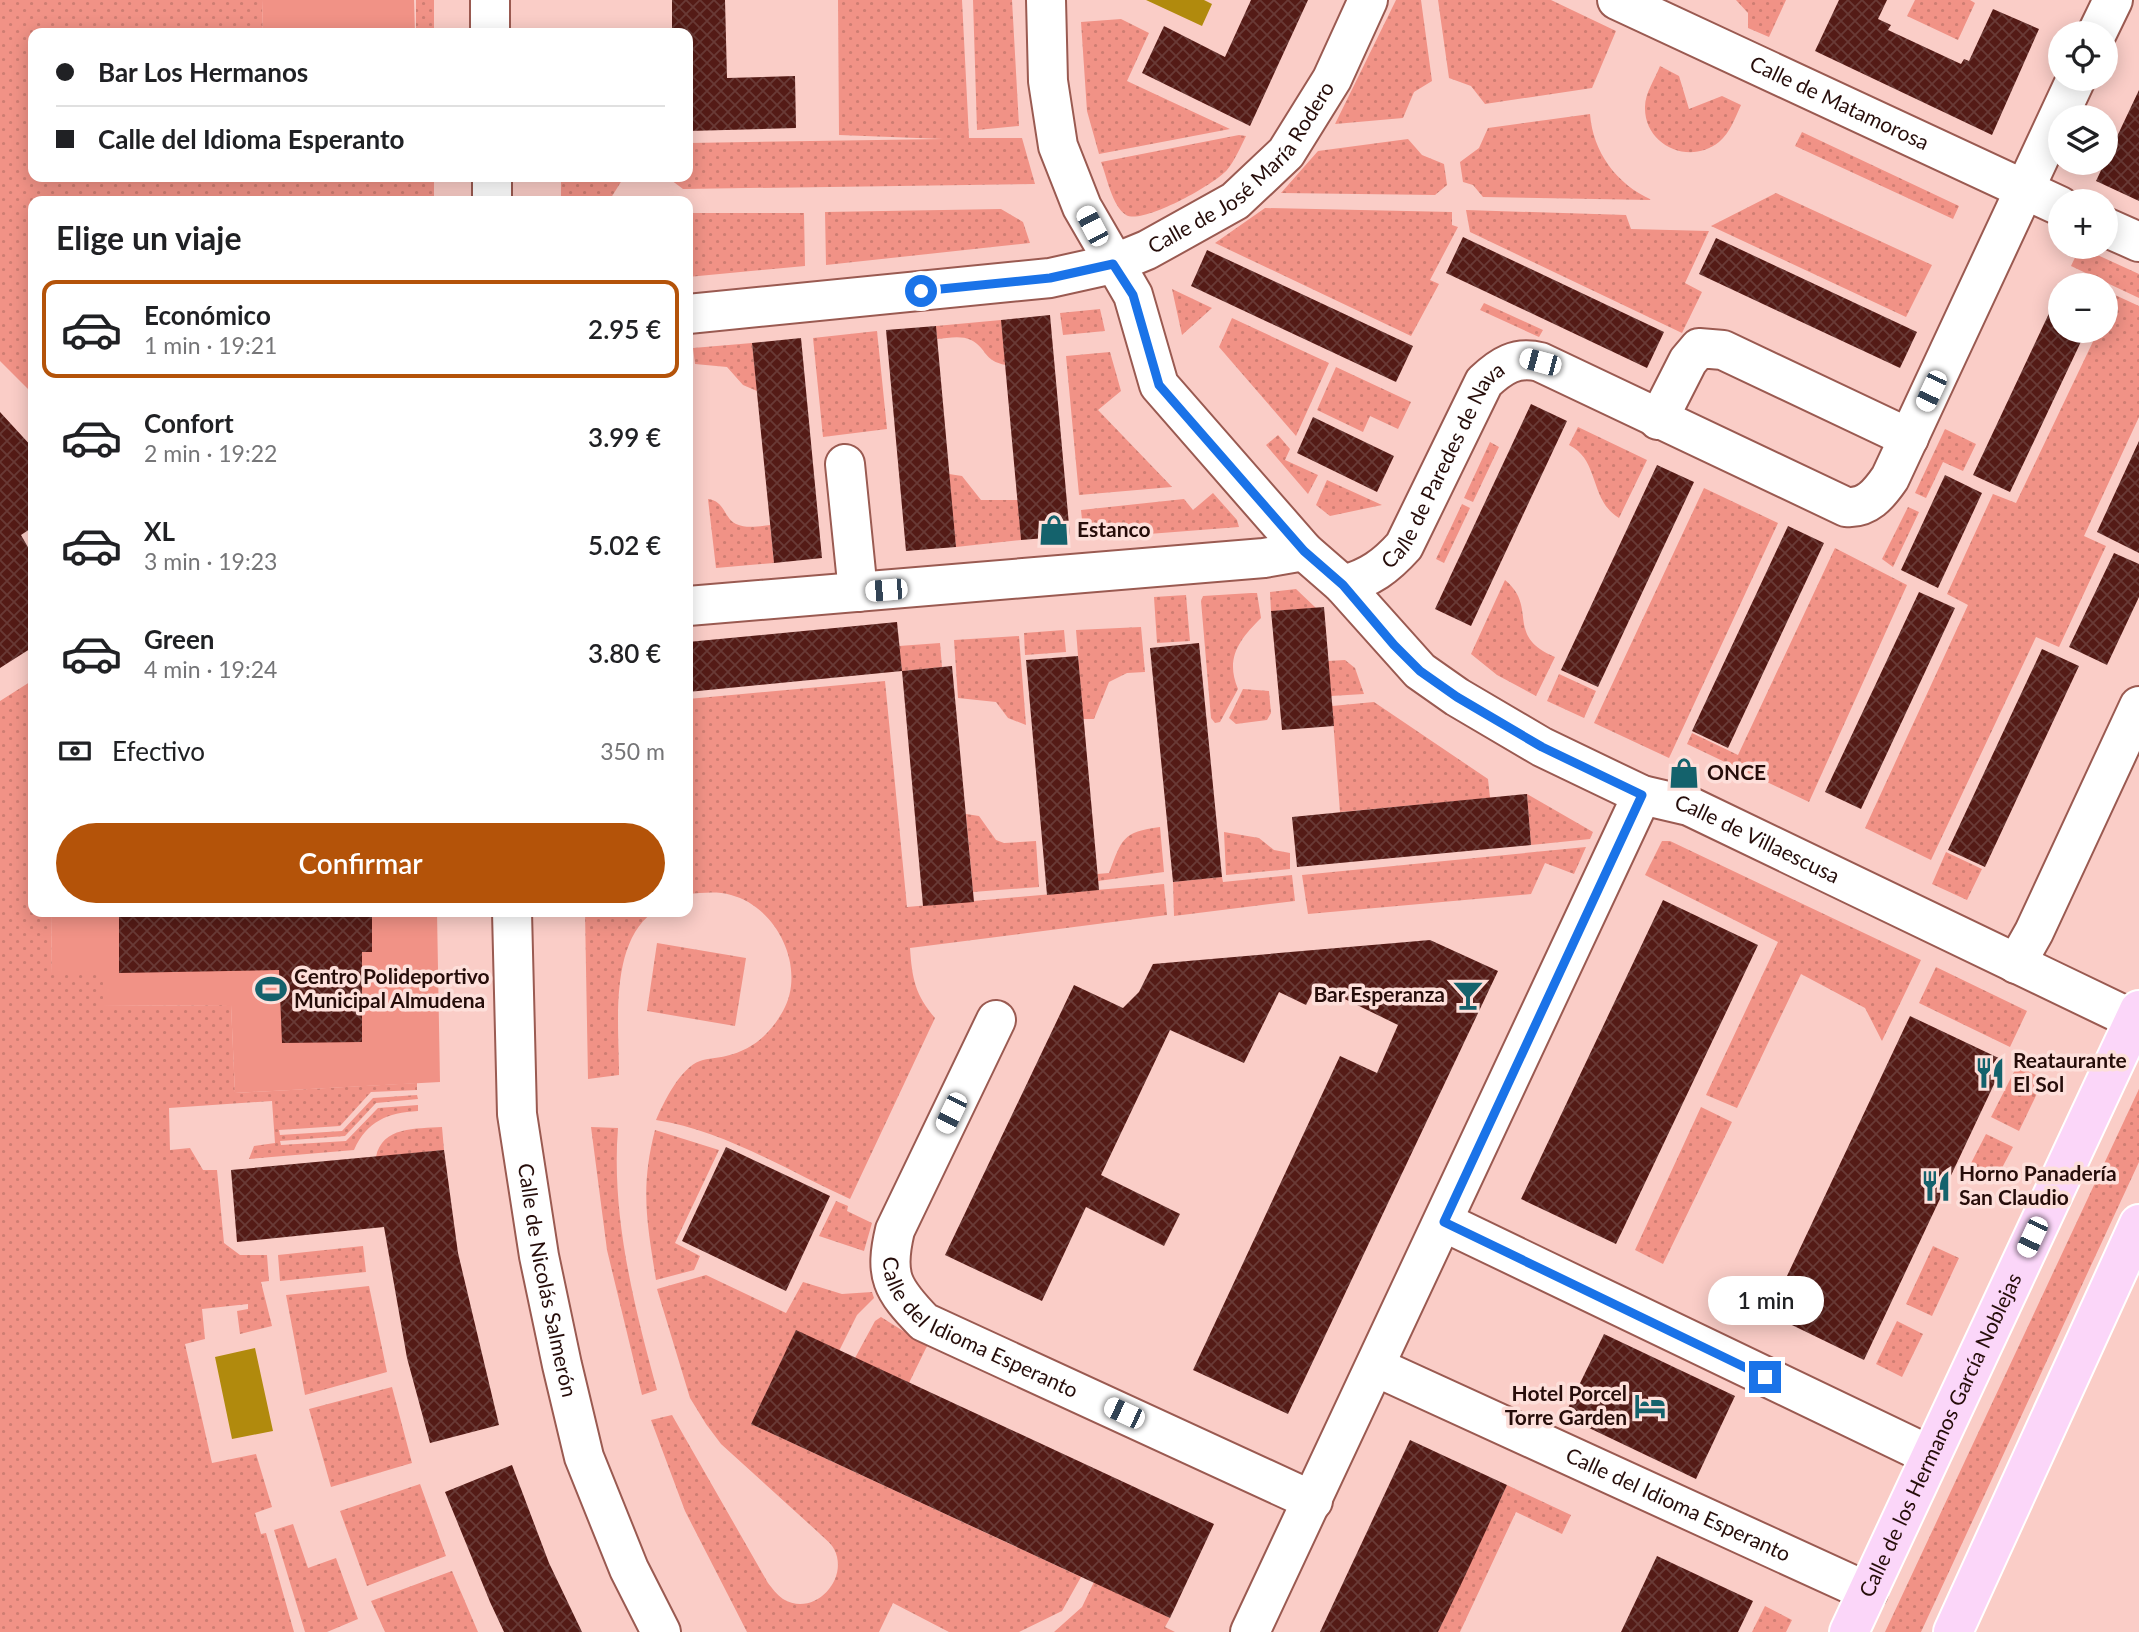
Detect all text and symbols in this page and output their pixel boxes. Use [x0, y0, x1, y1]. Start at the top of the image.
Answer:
map controls [2048, 21, 2118, 343]
button: locate [2048, 21, 2118, 91]
street label: Calle de Matamorosa [1746, 50, 1933, 154]
text: Bar Los Hermanos [98, 56, 308, 88]
street label: Calle de José María Rodero [1143, 76, 1339, 258]
button: layers [2048, 105, 2118, 175]
text: Calle del Idioma Esperanto [98, 123, 404, 155]
button: + [2048, 189, 2118, 259]
car [1073, 203, 1112, 249]
text: Elige un viaje [56, 218, 241, 257]
button: − [2048, 273, 2118, 343]
route start [905, 275, 937, 307]
icon: car [60, 298, 123, 361]
text: Económico [144, 299, 271, 331]
text: 2.95 € [588, 313, 661, 345]
text: 1 min · 19:21 [144, 331, 277, 359]
car [1517, 346, 1564, 378]
street label: Calle de Paredes de Nava [1375, 356, 1508, 573]
car [1913, 368, 1950, 414]
icon: car [60, 406, 123, 469]
text: Confort [144, 407, 234, 439]
text: 3.99 € [588, 421, 661, 453]
text: 2 min · 19:22 [144, 439, 277, 467]
shop icon: Estanco [1037, 513, 1071, 547]
icon: car [60, 514, 123, 577]
text: XL [144, 515, 175, 547]
place label: Estanco [1077, 516, 1150, 541]
text: 5.02 € [588, 529, 661, 561]
text: 3 min · 19:23 [144, 547, 277, 575]
car [865, 578, 908, 602]
icon: car [60, 622, 123, 685]
text: Green [144, 623, 214, 655]
text: 3.80 € [588, 637, 661, 669]
text: 4 min · 19:24 [144, 655, 277, 683]
icon: cash [56, 732, 94, 770]
text: Efectivo [112, 735, 205, 767]
text: 350 m [600, 737, 665, 765]
shop icon: ONCE [1667, 756, 1701, 790]
place label: ONCE [1707, 759, 1766, 784]
street label: Calle de Villaescusa [1673, 789, 1844, 888]
button: Confirmar [56, 823, 665, 903]
place label: Centro Polideportivo Municipal Almudena [294, 963, 490, 1012]
sports icon: Centro Polideportivo Municipal Almudena [254, 972, 288, 1006]
bar icon: Bar Esperanza [1451, 978, 1485, 1012]
place label: Bar Esperanza [1313, 981, 1445, 1006]
place label: Reataurante El Sol [2013, 1047, 2127, 1096]
restaurant icon: Reataurante El Sol [1973, 1056, 2007, 1090]
car [933, 1090, 970, 1136]
place label: Horno Panadería San Claudio [1959, 1160, 2117, 1209]
street label: Calle de Nicolás Salmerón [514, 1161, 583, 1399]
restaurant icon: Horno Panadería San Claudio [1919, 1169, 1953, 1203]
car [2014, 1214, 2051, 1260]
street label: Calle del Idioma Esperanto [879, 1256, 1082, 1402]
street label: Calle de los Hermanos García Noblejas [1853, 1269, 2026, 1601]
callout: 1 min [1707, 1276, 1823, 1324]
text: 1 min [1738, 1286, 1794, 1314]
route end [1749, 1361, 1781, 1393]
place label: Hotel Porcel Torre Garden [1505, 1380, 1627, 1429]
hotel icon: Hotel Porcel Torre Garden [1633, 1389, 1667, 1423]
car [1101, 1395, 1148, 1431]
street label: Calle del Idioma Esperanto [1562, 1442, 1795, 1566]

